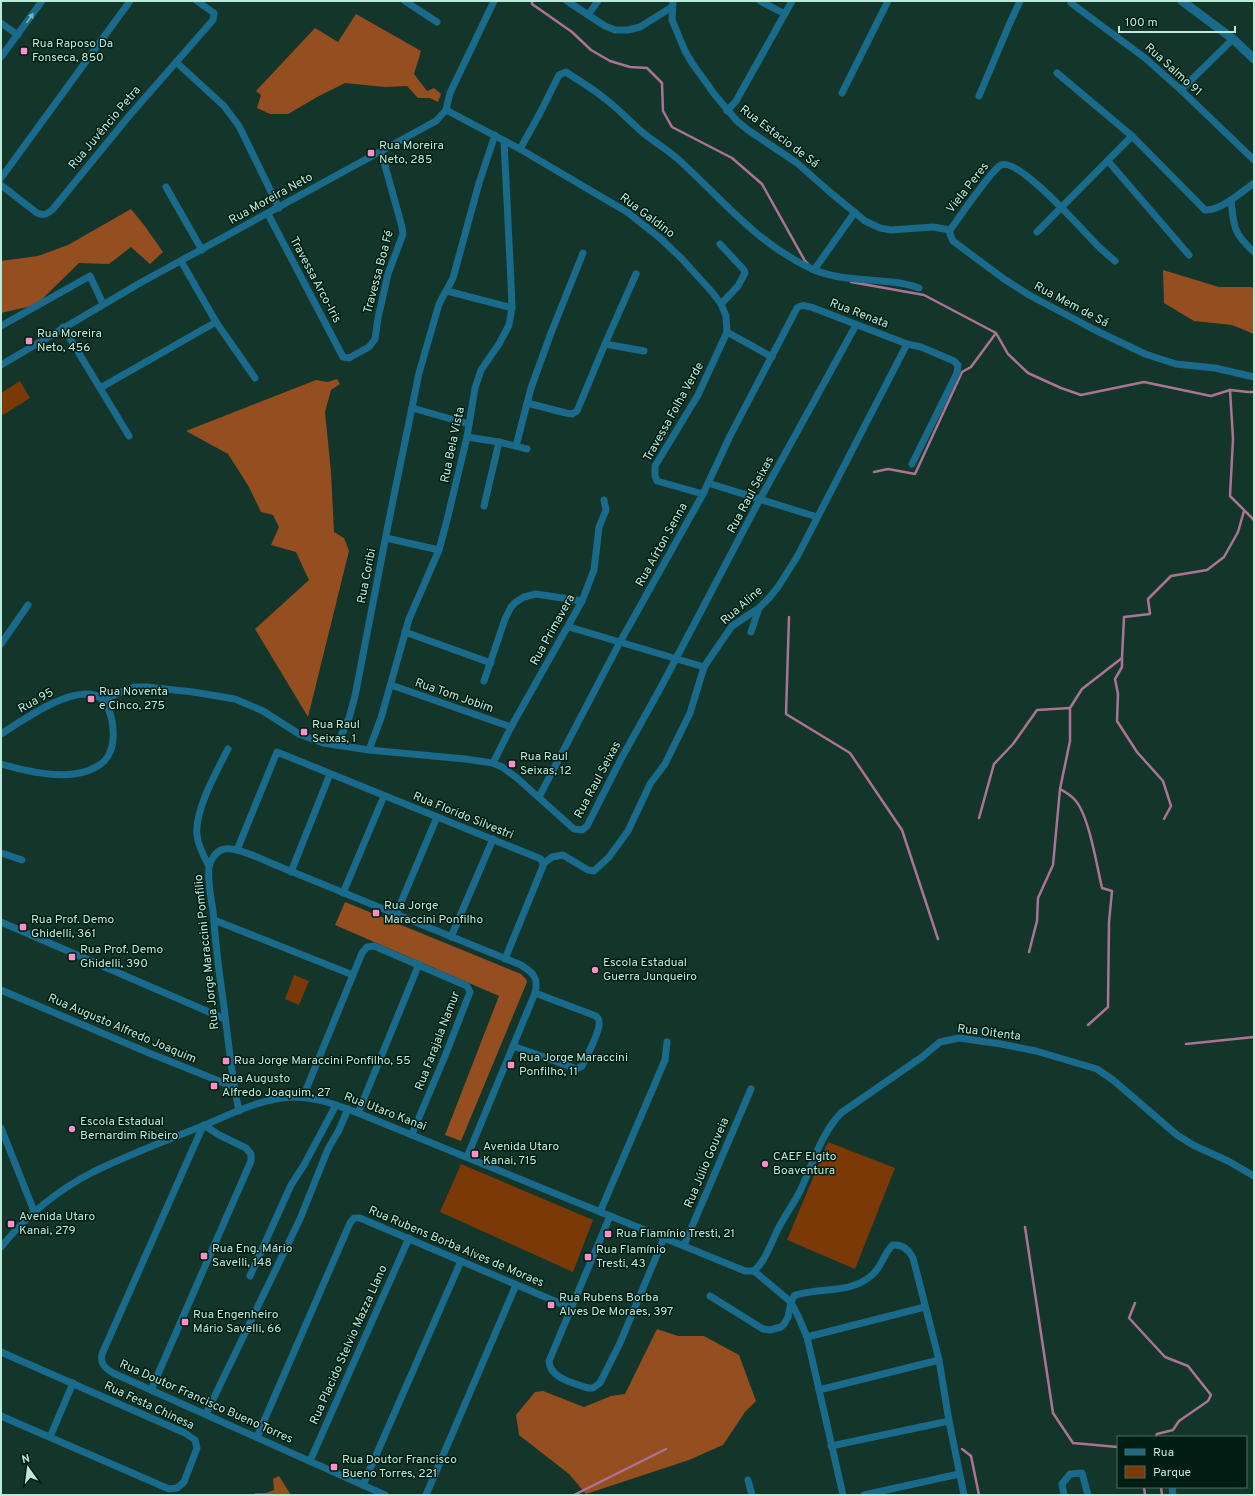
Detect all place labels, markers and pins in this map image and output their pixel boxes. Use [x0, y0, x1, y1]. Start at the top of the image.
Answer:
place label: Rua Raposo Da Fonseca, 850 [32, 36, 113, 66]
marker: Rua Raposo Da Fonseca, 850 [19, 46, 29, 56]
place label: Rua Moreira Neto, 285 [379, 138, 444, 168]
marker: Rua Moreira Neto, 285 [366, 148, 376, 158]
place label: Rua Moreira Neto, 456 [37, 326, 102, 356]
marker: Rua Moreira Neto, 456 [24, 336, 34, 346]
place label: Rua Noventa e Cinco, 275 [99, 684, 168, 714]
marker: Rua Noventa e Cinco, 275 [86, 694, 96, 704]
place label: Rua Raul Seixas, 1 [312, 717, 360, 747]
marker: Rua Raul Seixas, 1 [299, 727, 309, 737]
place label: Rua Raul Seixas, 12 [520, 749, 572, 779]
marker: Rua Raul Seixas, 12 [507, 759, 517, 769]
place label: Rua Jorge Maraccini Ponfilho [384, 898, 484, 928]
marker: Rua Jorge Maraccini Ponfilho [371, 908, 381, 918]
place label: Rua Prof. Demo Ghidelli, 361 [31, 912, 115, 942]
marker: Rua Prof. Demo Ghidelli, 361 [18, 922, 28, 932]
place label: Rua Prof. Demo Ghidelli, 390 [80, 942, 164, 972]
marker: Rua Prof. Demo Ghidelli, 390 [67, 952, 77, 962]
place label: Escola Estadual Guerra Junqueiro [603, 955, 697, 985]
marker: Escola Estadual Guerra Junqueiro [590, 965, 600, 975]
place label: Rua Jorge Maraccini Ponfilho, 11 [519, 1050, 628, 1080]
place label: Rua Jorge Maraccini Ponfilho, 55 [234, 1053, 411, 1069]
marker: Rua Jorge Maraccini Ponfilho, 55 [221, 1056, 231, 1066]
marker: Rua Jorge Maraccini Ponfilho, 11 [506, 1060, 516, 1070]
place label: Rua Augusto Alfredo Joaquim, 27 [222, 1071, 331, 1101]
marker: Rua Augusto Alfredo Joaquim, 27 [209, 1081, 219, 1091]
place label: Escola Estadual Bernardim Ribeiro [80, 1114, 178, 1144]
marker: Escola Estadual Bernardim Ribeiro [67, 1124, 77, 1134]
place label: Avenida Utaro Kanai, 715 [483, 1139, 559, 1169]
marker: Avenida Utaro Kanai, 715 [470, 1149, 480, 1159]
place label: CAEF Elgito Boaventura [773, 1149, 837, 1179]
marker: CAEF Elgito Boaventura [760, 1159, 770, 1169]
place label: Avenida Utaro Kanai, 279 [19, 1209, 95, 1239]
marker: Avenida Utaro Kanai, 279 [6, 1219, 16, 1229]
place label: Rua Flamínio Tresti, 21 [616, 1226, 735, 1242]
marker: Rua Flamínio Tresti, 21 [603, 1229, 613, 1239]
place label: Rua Eng. Mário Savelli, 148 [212, 1241, 293, 1271]
place label: Rua Flamínio Tresti, 43 [596, 1242, 666, 1272]
marker: Rua Eng. Mário Savelli, 148 [199, 1251, 209, 1261]
marker: Rua Flamínio Tresti, 43 [583, 1252, 593, 1262]
place label: Rua Rubens Borba Alves De Moraes, 397 [559, 1290, 673, 1320]
marker: Rua Rubens Borba Alves De Moraes, 397 [546, 1300, 556, 1310]
place label: Rua Engenheiro Mário Savelli, 66 [193, 1307, 281, 1337]
marker: Rua Engenheiro Mário Savelli, 66 [180, 1317, 190, 1327]
place label: Rua Doutor Francisco Bueno Torres, 221 [342, 1452, 457, 1482]
marker: Rua Doutor Francisco Bueno Torres, 221 [329, 1462, 339, 1472]

